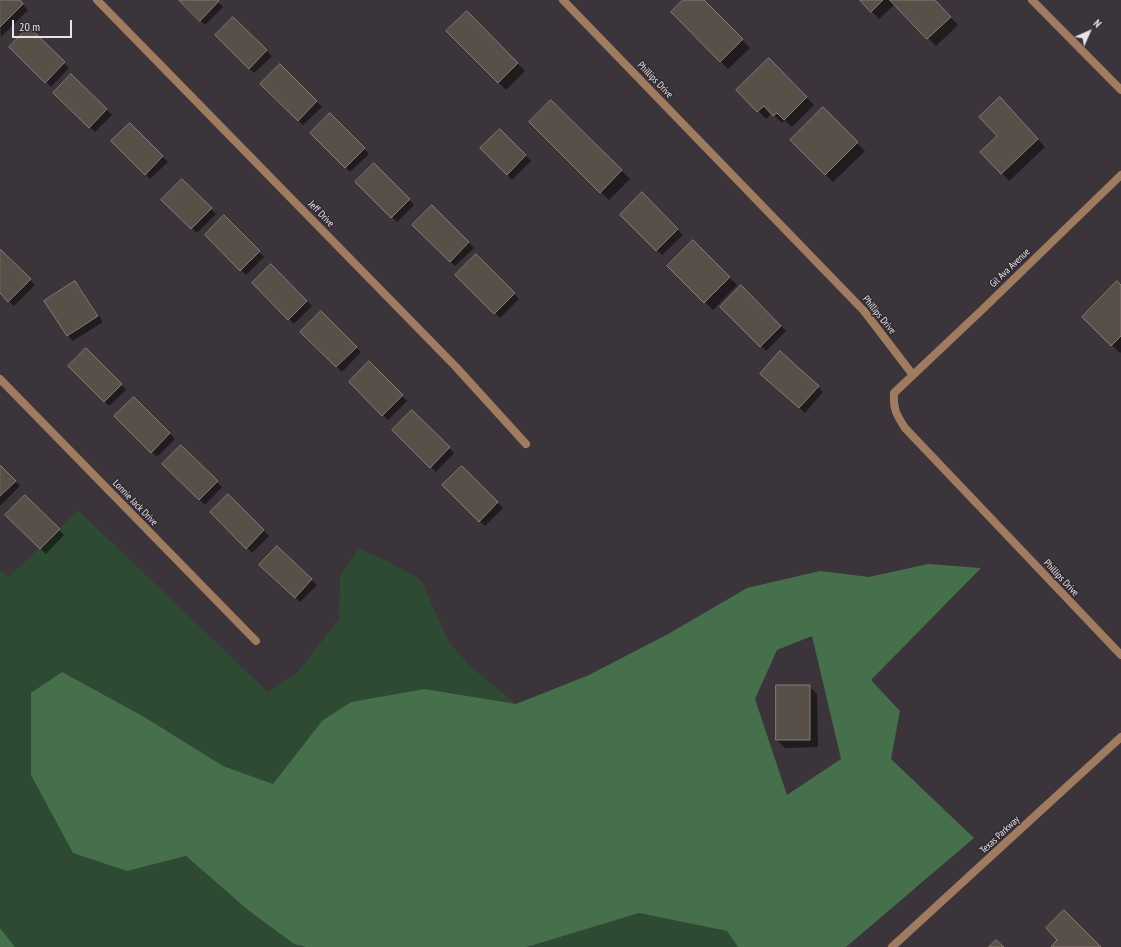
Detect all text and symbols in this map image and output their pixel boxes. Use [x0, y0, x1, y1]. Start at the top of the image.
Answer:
scale bar [14, 12, 74, 38]
north arrow [1069, 12, 1109, 52]
text: N [1090, 16, 1105, 31]
text: 20 m [19, 19, 40, 34]
street label: Phillips Drive [635, 59, 675, 101]
street label: Jeff Drive [306, 198, 336, 230]
street label: Gil Ava Avenue [987, 246, 1033, 290]
street label: Phillips Drive [860, 293, 898, 337]
street label: Lonnie Jack Drive [110, 477, 160, 529]
street label: Phillips Drive [1041, 557, 1081, 599]
street label: Texas Parkway [978, 814, 1022, 856]

